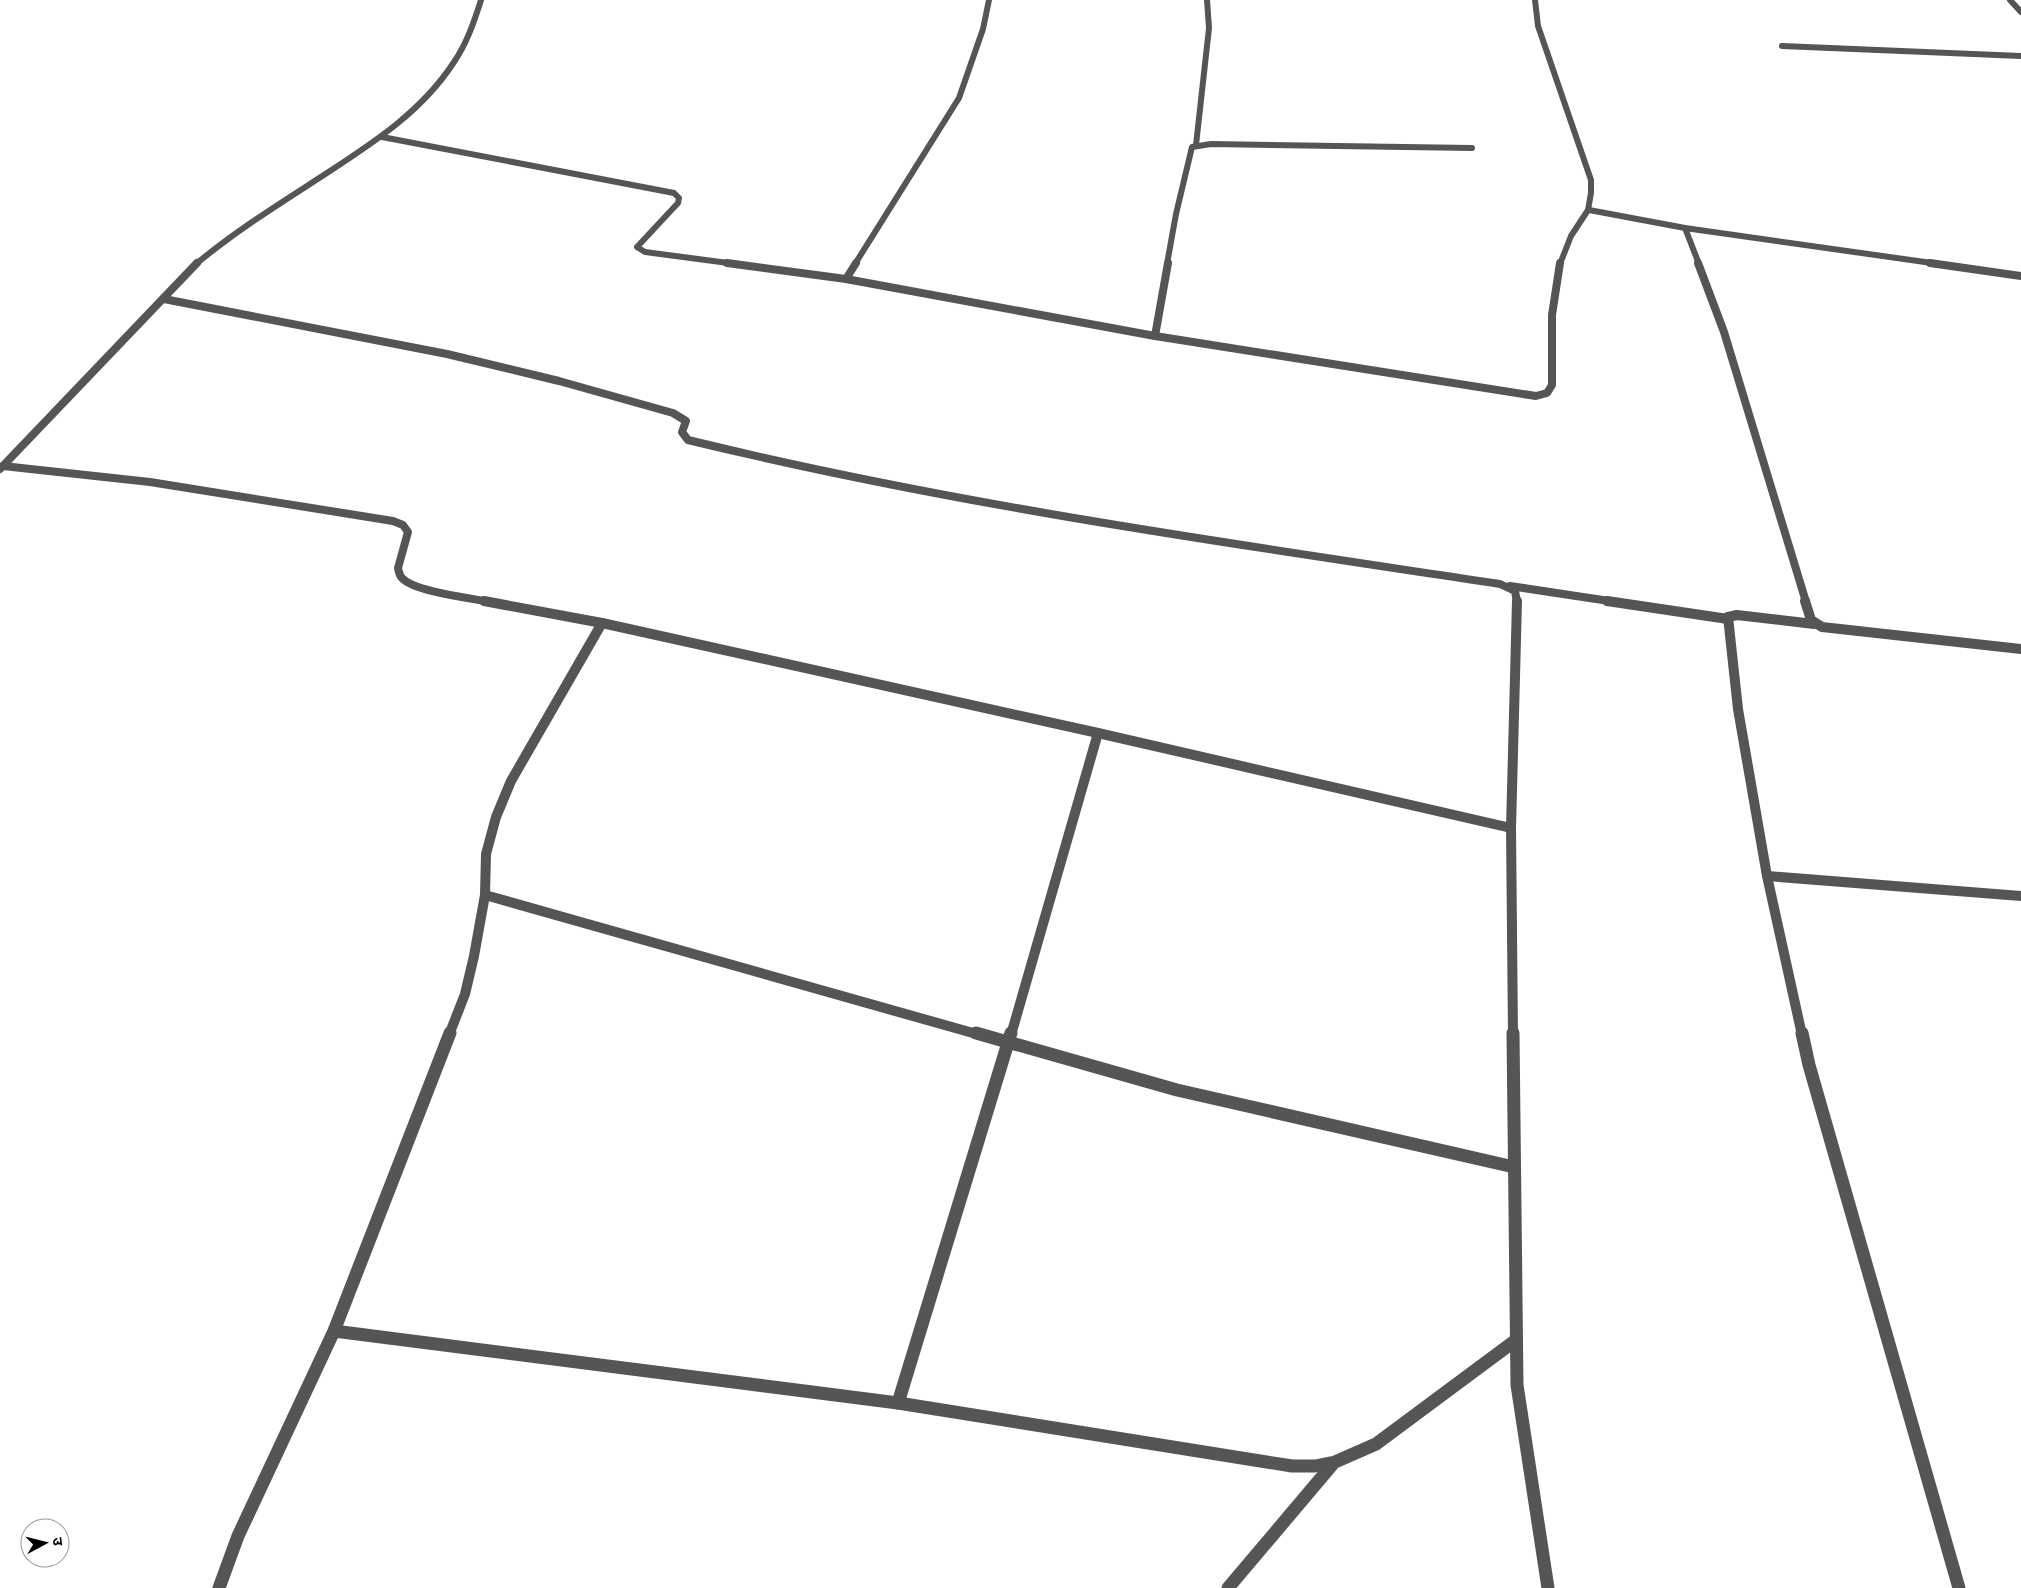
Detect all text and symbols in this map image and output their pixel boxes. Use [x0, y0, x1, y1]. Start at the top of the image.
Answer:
north arrow [20, 1518, 70, 1568]
text: उ [47, 1536, 68, 1547]

